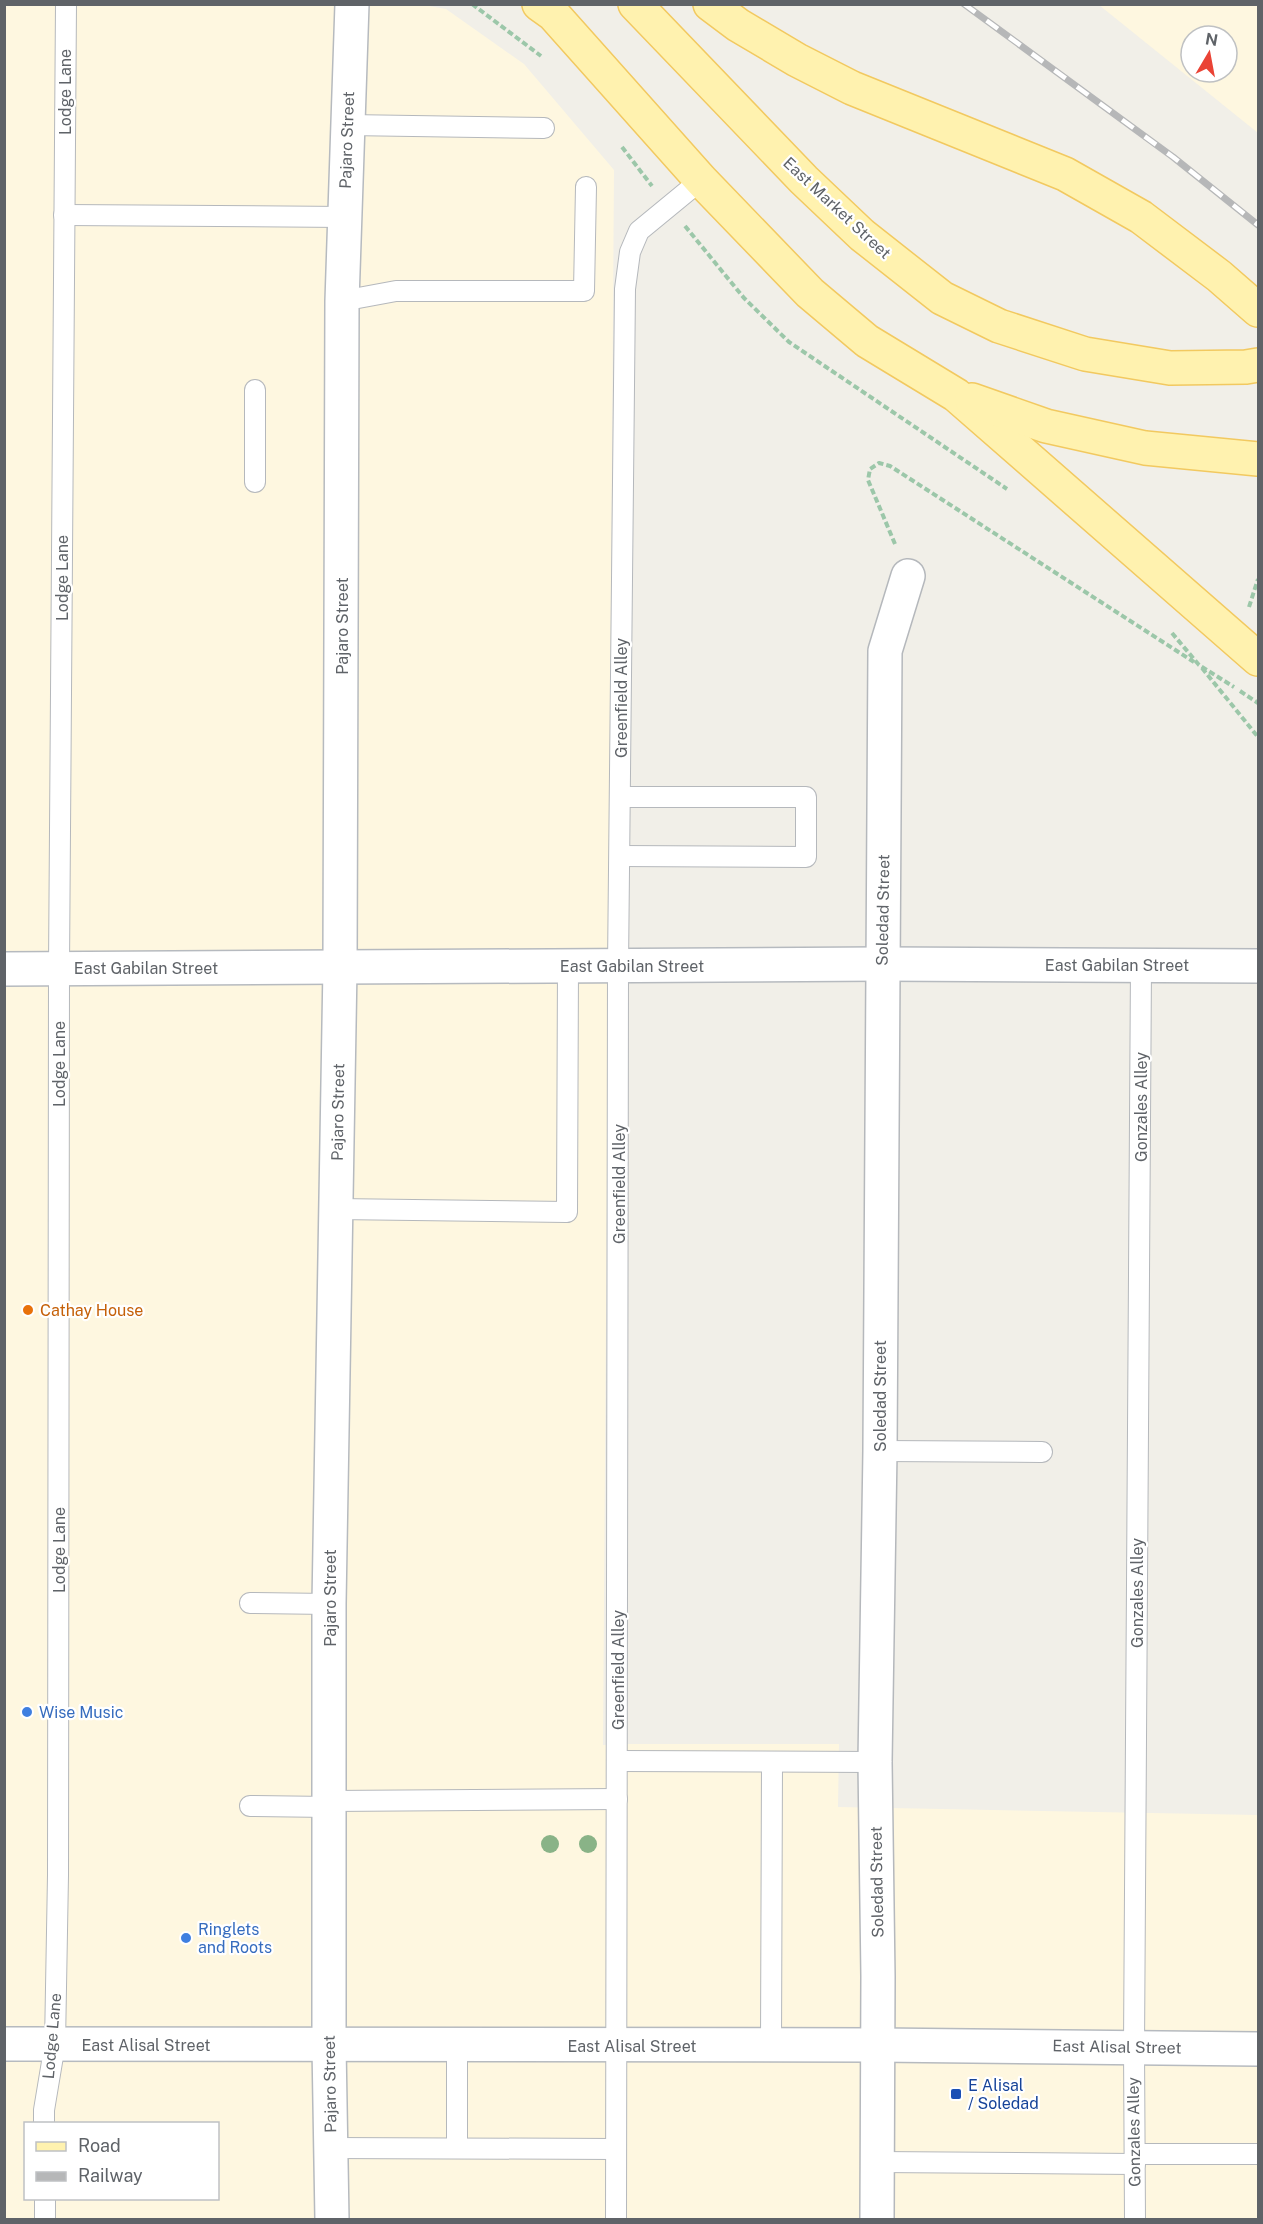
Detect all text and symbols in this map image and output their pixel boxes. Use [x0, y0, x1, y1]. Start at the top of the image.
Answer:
north arrow [1179, 24, 1239, 84]
text: N [1204, 29, 1219, 50]
street label: Lodge Lane [56, 49, 75, 135]
street label: Pajaro Street [336, 91, 358, 189]
street label: East Market Street [779, 153, 895, 263]
street label: Lodge Lane [53, 535, 72, 621]
street label: Pajaro Street [333, 577, 352, 675]
street label: Greenfield Alley [612, 638, 631, 758]
street label: Soledad Street [873, 854, 893, 966]
street label: East Gabilan Street [1045, 956, 1189, 975]
street label: East Gabilan Street [560, 957, 704, 976]
street label: East Gabilan Street [74, 959, 218, 978]
street label: Lodge Lane [50, 1021, 69, 1107]
street label: Gonzales Alley [1132, 1052, 1151, 1162]
street label: Pajaro Street [328, 1063, 348, 1161]
street label: Greenfield Alley [610, 1124, 629, 1244]
place label: Cathay House [40, 1301, 143, 1320]
marker: Cathay House [21, 1303, 35, 1317]
street label: Soledad Street [871, 1340, 890, 1452]
street label: Lodge Lane [50, 1507, 69, 1593]
street label: Gonzales Alley [1128, 1538, 1147, 1648]
street label: Pajaro Street [321, 1549, 340, 1647]
street label: Greenfield Alley [609, 1610, 628, 1730]
place label: Wise Music [39, 1703, 123, 1722]
marker: Wise Music [20, 1705, 34, 1719]
street label: Soledad Street [867, 1826, 887, 1938]
place label: Ringlets and Roots [198, 1920, 272, 1957]
marker: Ringlets and Roots [179, 1931, 193, 1945]
street label: Lodge Lane [39, 1992, 65, 2080]
street label: Pajaro Street [320, 2035, 340, 2133]
street label: East Alisal Street [81, 2036, 211, 2055]
street label: East Alisal Street [1052, 2036, 1182, 2058]
street label: East Alisal Street [567, 2037, 697, 2056]
place label: E Alisal / Soledad [968, 2076, 1039, 2113]
street label: Gonzales Alley [1124, 2076, 1144, 2187]
marker: E Alisal / Soledad [949, 2087, 963, 2101]
legend [24, 2122, 219, 2200]
text: Road [78, 2135, 121, 2156]
text: Railway [78, 2165, 143, 2186]

